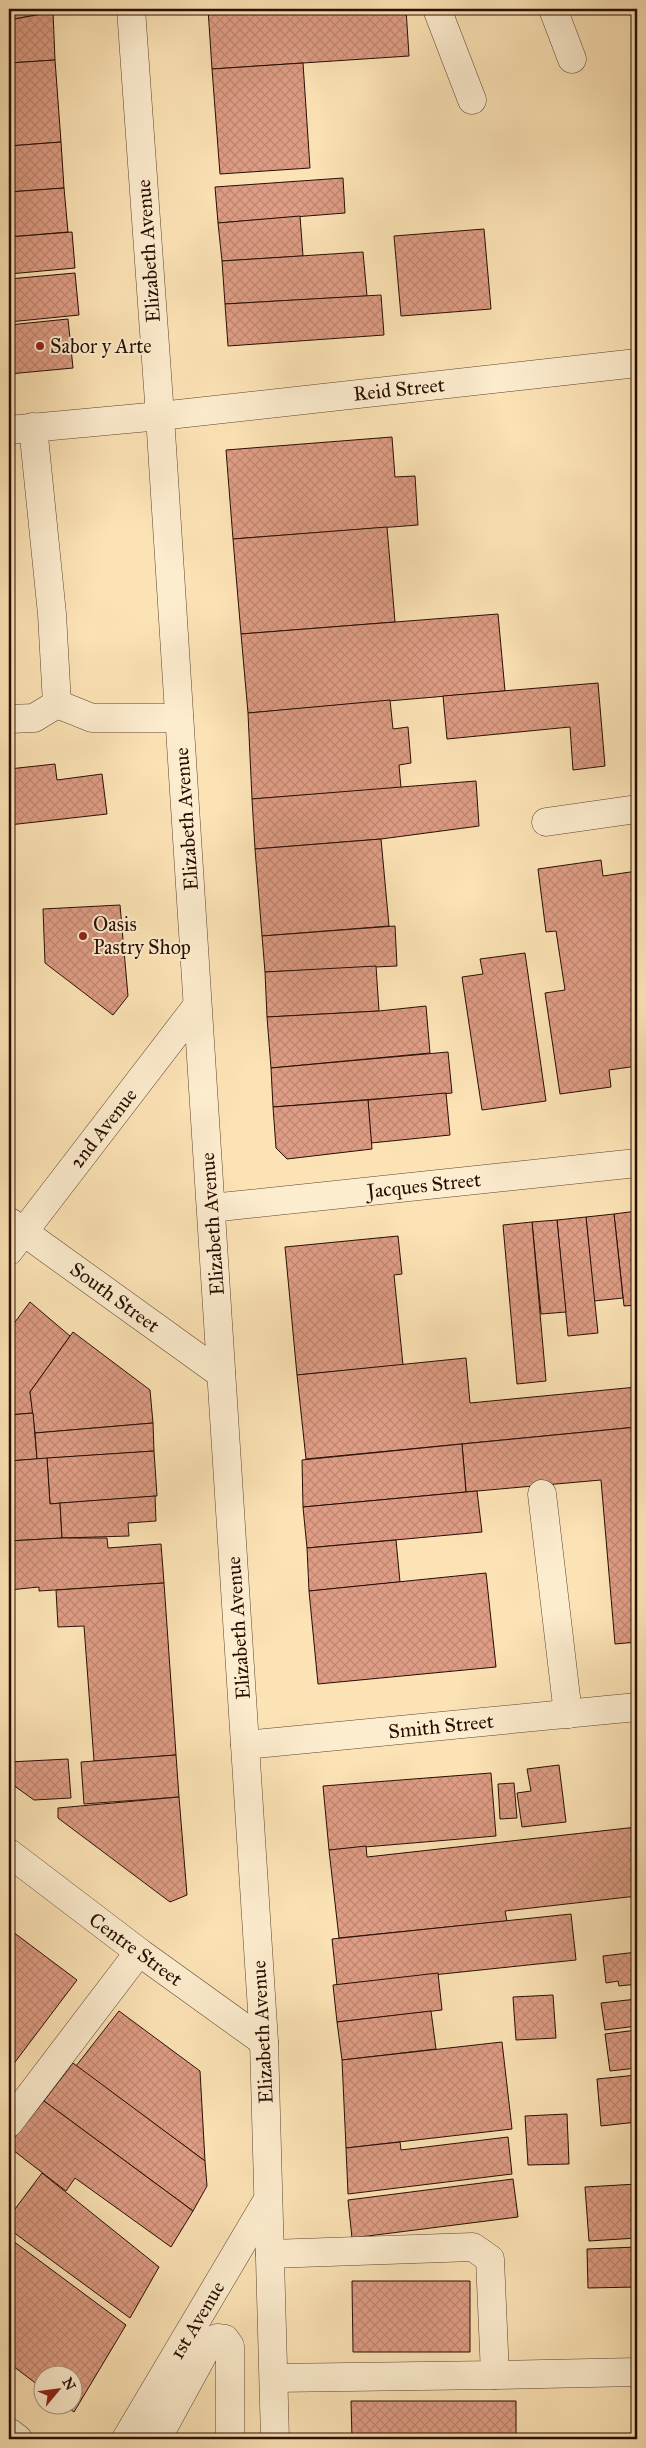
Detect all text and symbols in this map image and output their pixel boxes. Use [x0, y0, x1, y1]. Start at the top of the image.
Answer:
street label: Elizabeth Avenue [131, 179, 165, 323]
place label: Sabor y Arte [50, 334, 152, 358]
marker: Sabor y Arte [34, 340, 46, 352]
street label: Reid Street [352, 372, 446, 406]
street label: Elizabeth Avenue [169, 747, 203, 891]
place label: Oasis Pastry Shop [93, 912, 191, 959]
marker: Oasis Pastry Shop [77, 930, 89, 942]
street label: 2nd Avenue [64, 1083, 142, 1173]
street label: Elizabeth Avenue [195, 1152, 229, 1296]
street label: Jacques Street [364, 1167, 482, 1204]
street label: South Street [66, 1257, 164, 1337]
street label: Elizabeth Avenue [221, 1556, 255, 1700]
street label: Smith Street [387, 1709, 495, 1743]
street label: Centre Street [85, 1907, 187, 1991]
street label: Elizabeth Avenue [246, 1960, 278, 2104]
street label: 1st Avenue [164, 2277, 230, 2363]
north arrow [32, 2366, 82, 2416]
text: N [59, 2375, 79, 2393]

